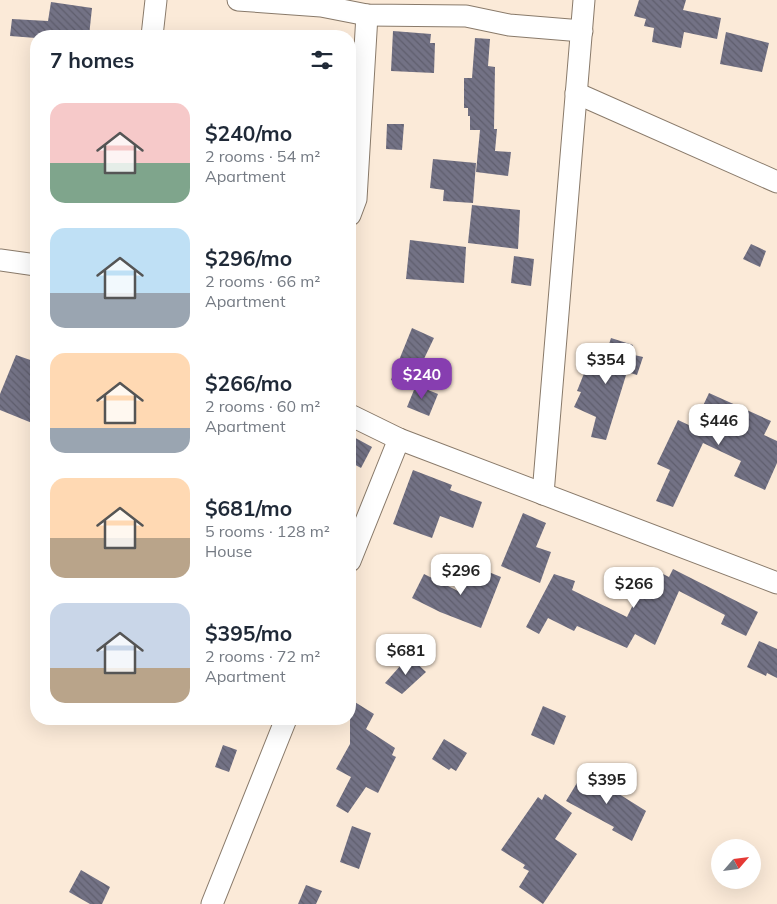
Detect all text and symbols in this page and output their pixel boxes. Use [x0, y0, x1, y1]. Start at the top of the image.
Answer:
icon: filters [308, 46, 336, 74]
text: 7 homes [50, 47, 134, 73]
text: $240/mo [205, 120, 292, 146]
icon: home [90, 123, 150, 183]
text: 2 rooms · 54 m² [205, 146, 320, 166]
text: Apartment [205, 166, 286, 186]
text: $296/mo [205, 245, 292, 271]
icon: home [90, 248, 150, 308]
text: 2 rooms · 66 m² [205, 271, 320, 291]
text: Apartment [205, 291, 286, 311]
pin: $354 [576, 342, 636, 385]
text: $354 [587, 349, 625, 369]
pin: $240 [392, 358, 452, 400]
text: $240 [403, 364, 441, 384]
text: $266/mo [205, 370, 292, 396]
icon: home [90, 373, 150, 433]
text: 2 rooms · 60 m² [205, 396, 320, 416]
pin: $446 [689, 404, 749, 446]
text: $446 [700, 410, 738, 430]
text: Apartment [205, 416, 286, 436]
text: $681/mo [205, 495, 292, 521]
icon: home [90, 498, 150, 558]
text: 5 rooms · 128 m² [205, 521, 330, 541]
text: House [205, 541, 252, 561]
pin: $296 [431, 554, 491, 596]
text: $296 [442, 560, 480, 580]
pin: $266 [604, 566, 664, 609]
text: $266 [615, 573, 653, 593]
text: $395/mo [205, 620, 292, 646]
icon: home [90, 623, 150, 683]
pin: $681 [376, 634, 436, 676]
text: $681 [387, 640, 425, 660]
text: 2 rooms · 72 m² [205, 646, 320, 666]
text: Apartment [205, 666, 286, 686]
pin: $395 [577, 762, 637, 805]
text: $395 [588, 769, 626, 789]
north arrow [711, 839, 761, 889]
map controls [711, 839, 761, 889]

